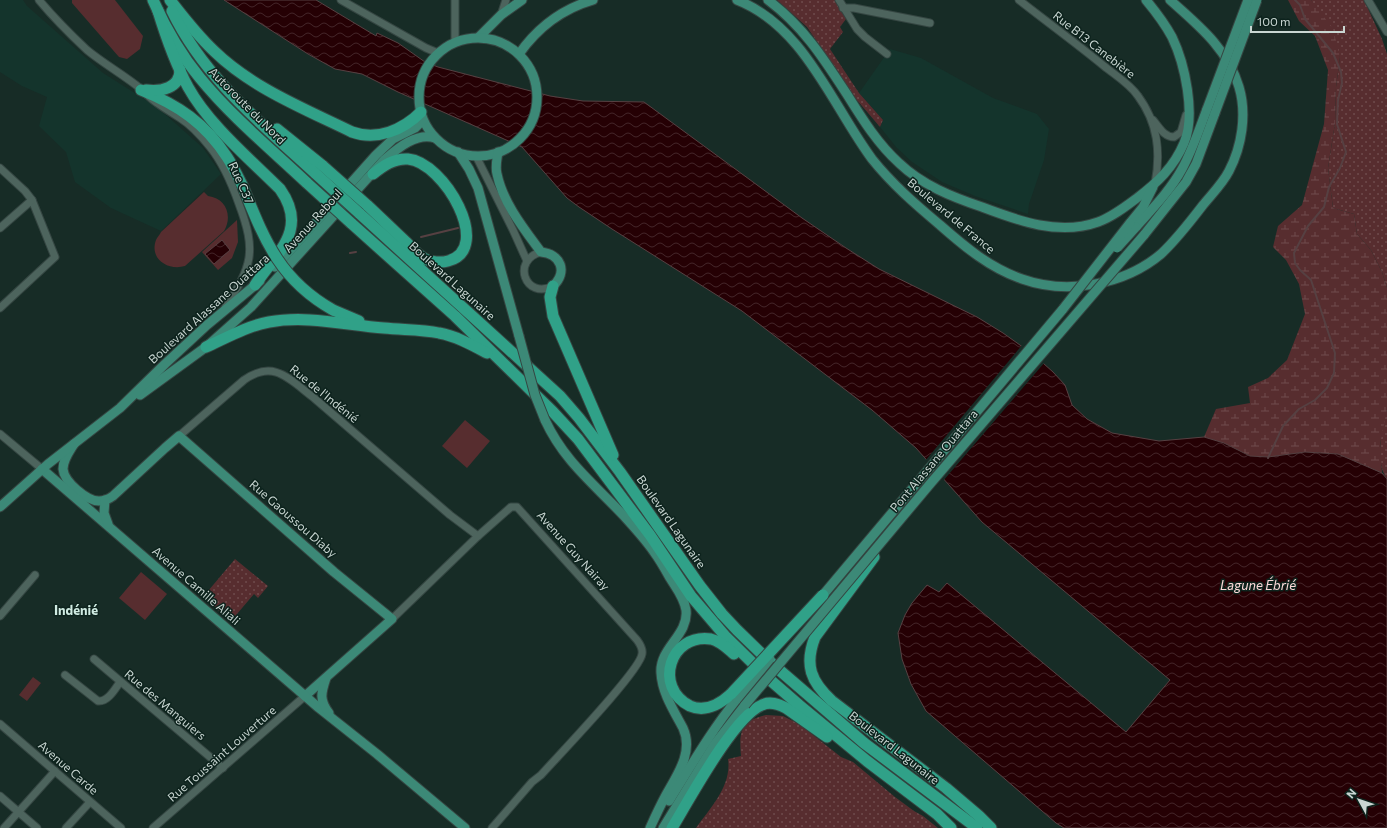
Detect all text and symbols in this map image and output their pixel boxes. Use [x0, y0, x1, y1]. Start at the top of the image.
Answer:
street label: Rue B13 Canebière [1051, 8, 1139, 81]
scale bar [1251, 8, 1344, 34]
text: 100 m [1257, 14, 1291, 28]
street label: Autoroute du Nord [207, 64, 289, 147]
street label: Rue C37 [226, 159, 257, 206]
street label: Boulevard de France [905, 175, 998, 256]
street label: Avenue Reboul [280, 186, 344, 255]
street label: Boulevard Lagunaire [407, 238, 498, 322]
street label: Boulevard Alassane Ouattara [145, 250, 271, 366]
street label: Rue de l'Indénié [288, 361, 362, 425]
street label: Pont Alassane Ouattara [886, 407, 980, 514]
street label: Boulevard Lagunaire [634, 472, 709, 571]
street label: Rue Gaoussou Diaby [247, 477, 340, 560]
street label: Avenue Guy Nairay [534, 508, 613, 593]
street label: Avenue Camille Aliali [150, 543, 243, 627]
water label: Lagune Ébrié [1220, 576, 1297, 593]
district label: Indénié [54, 602, 98, 618]
street label: Rue des Manguiers [122, 666, 209, 742]
street label: Rue Toussaint Louverture [164, 702, 278, 804]
street label: Boulevard Lagunaire [847, 708, 942, 787]
street label: Avenue Carde [36, 737, 101, 797]
north arrow [1339, 780, 1379, 820]
text: N [1343, 786, 1359, 801]

